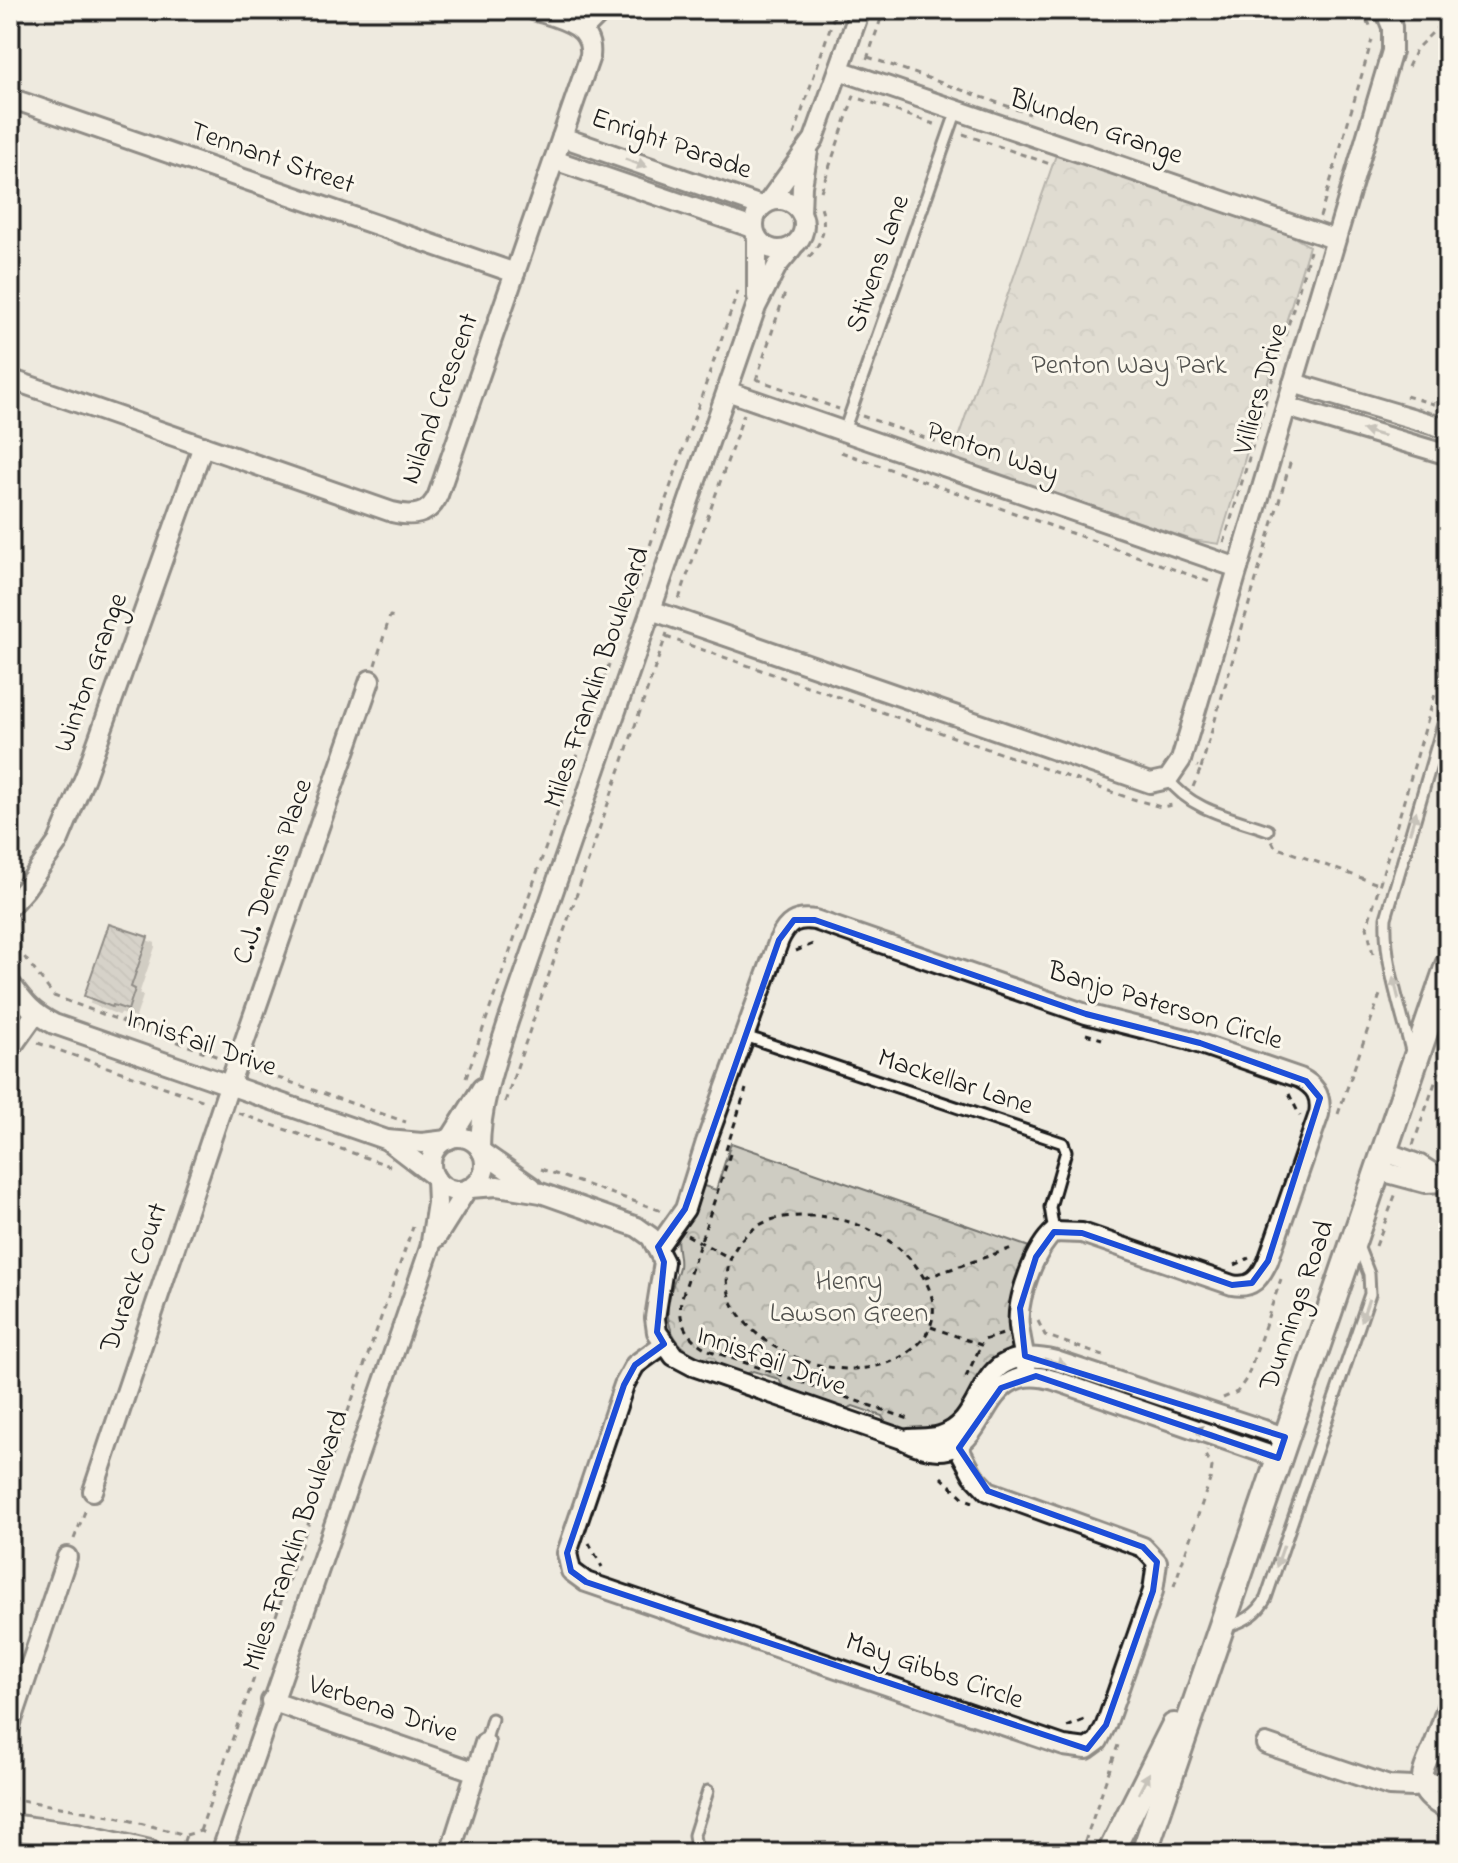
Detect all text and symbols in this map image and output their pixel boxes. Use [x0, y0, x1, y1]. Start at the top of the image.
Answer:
street label: Blunden Grange [1003, 79, 1189, 177]
street label: Enright Parade [585, 98, 757, 192]
street label: Tennant Street [184, 112, 360, 206]
one-way arrow [624, 157, 648, 170]
street label: Stivens Lane [836, 189, 922, 339]
street label: Niland Crescent [391, 308, 491, 490]
street label: Villiers Drive [1223, 318, 1300, 460]
park label: Penton Way Park [1031, 346, 1228, 387]
street label: Penton Way [920, 411, 1064, 495]
one-way arrow [1361, 426, 1385, 439]
street label: Miles Franklin Boulevard [534, 542, 662, 814]
street label: Winton Grange [44, 587, 140, 758]
street label: C.J. Dennis Place [223, 773, 325, 970]
one-way arrow [1407, 810, 1420, 834]
street label: Banjo Paterson Circle [1042, 951, 1288, 1062]
one-way arrow [1389, 976, 1402, 1001]
street label: Innisfail Drive [120, 999, 282, 1089]
street label: Mackellar Lane [872, 1039, 1039, 1128]
street label: Durack Court [90, 1198, 180, 1359]
street label: Dunnings Road [1249, 1215, 1346, 1398]
park label: Henry Lawson Green [770, 1262, 928, 1335]
one-way arrow [1358, 1299, 1370, 1323]
street label: Innisfail Drive [690, 1316, 852, 1408]
one-way arrow [1043, 1356, 1068, 1368]
street label: Miles Franklin Boulevard [233, 1405, 361, 1677]
one-way arrow [1192, 1425, 1216, 1437]
one-way arrow [1274, 1545, 1286, 1569]
street label: May Gibbs Circle [839, 1622, 1029, 1722]
street label: Verbena Drive [302, 1665, 464, 1755]
one-way arrow [1137, 1771, 1150, 1794]

